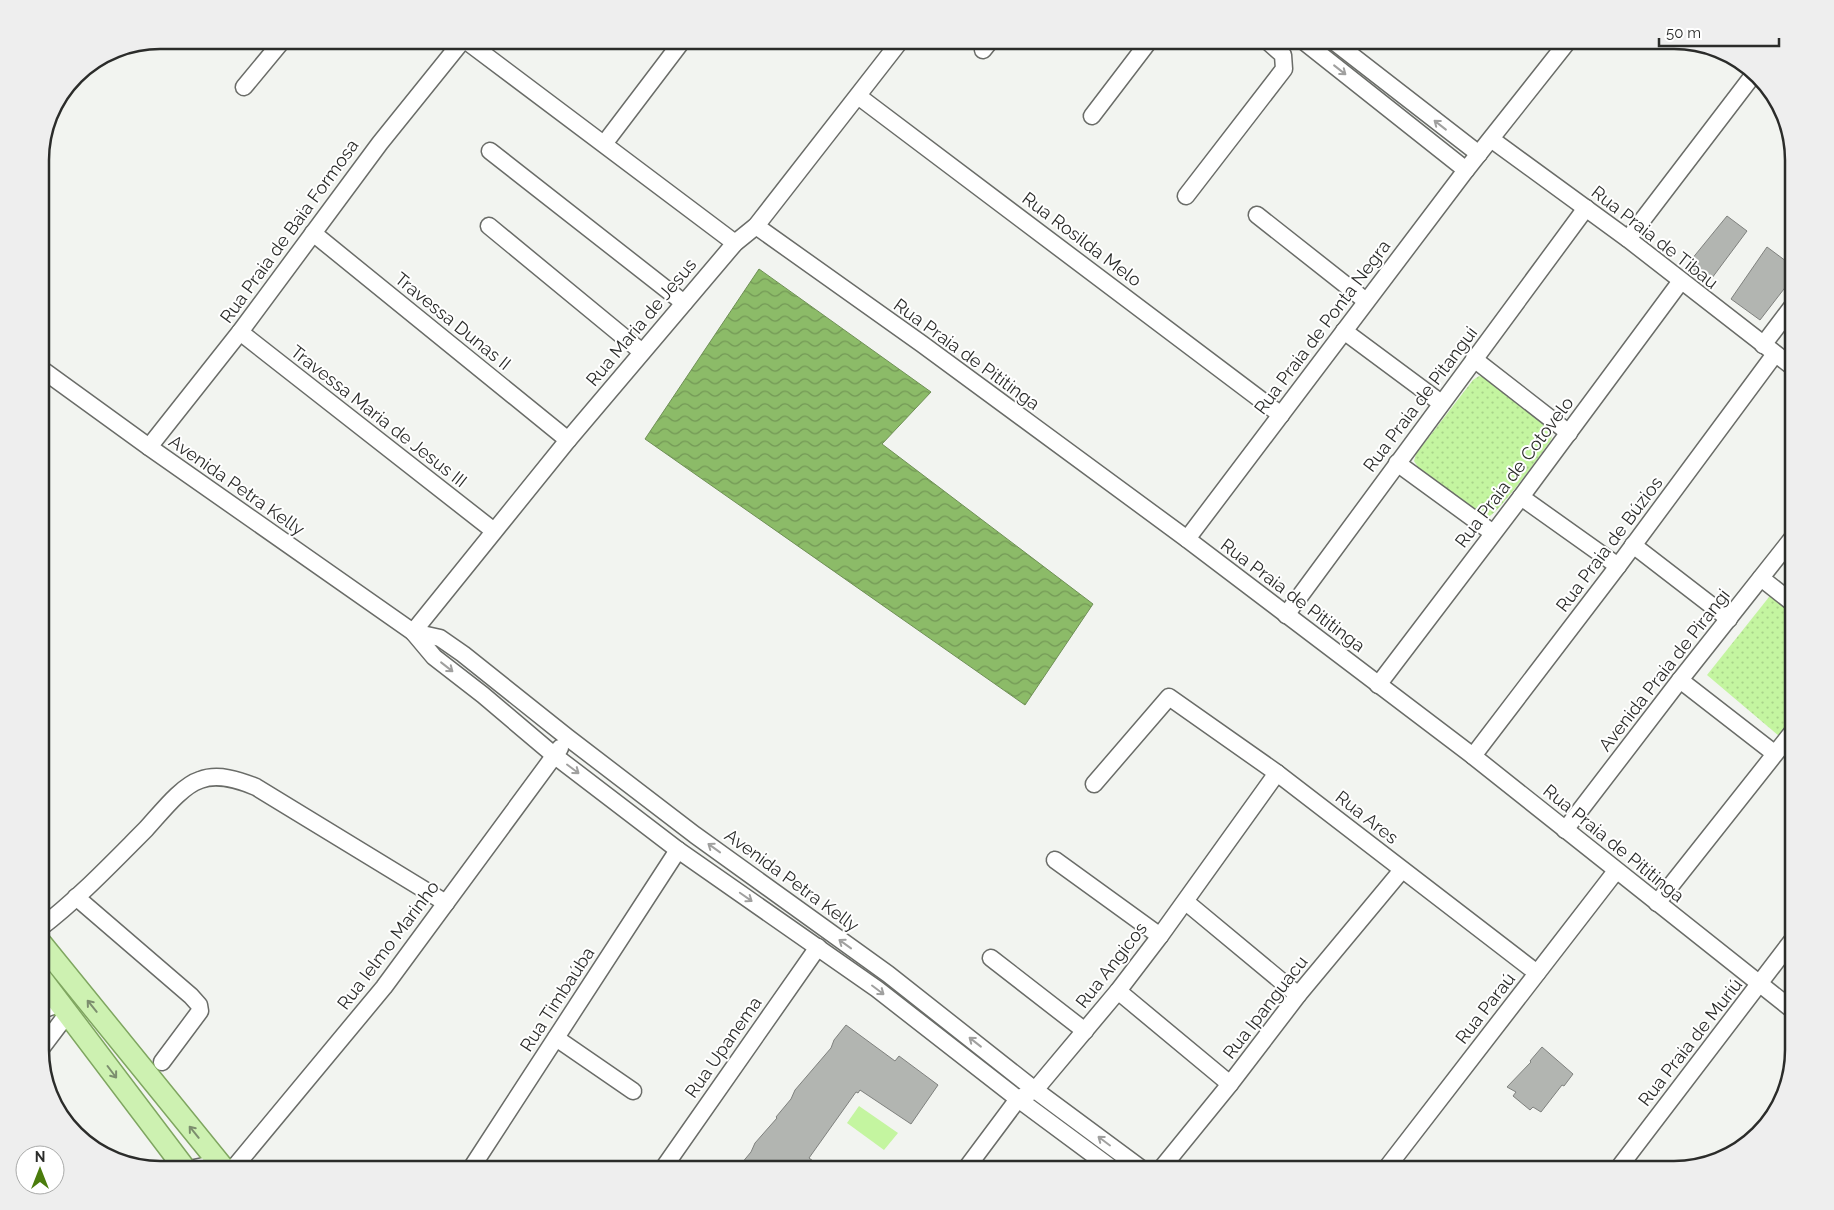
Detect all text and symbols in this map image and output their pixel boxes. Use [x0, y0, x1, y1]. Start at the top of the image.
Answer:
scale bar [1659, 15, 1779, 47]
text: 50 m [1666, 24, 1701, 42]
one-way arrow [1333, 65, 1346, 76]
one-way arrow [1434, 119, 1447, 130]
street label: Rua Praia de Baia Formosa [215, 135, 363, 327]
street label: Rua Praia de Tibau [1588, 181, 1722, 293]
street label: Rua Rosilda Melo [1018, 187, 1146, 291]
street label: Rua Praia de Ponta Negra [1250, 236, 1394, 418]
street label: Rua Maria de Jesus [582, 254, 701, 390]
street label: Travessa Dunas II [391, 268, 515, 374]
street label: Rua Praia de Pititinga [890, 294, 1044, 414]
street label: Rua Praia de Pitangui [1359, 322, 1481, 476]
street label: Travessa Maria de Jesus III [287, 341, 471, 491]
street label: Rua Praia de Cotovelo [1450, 392, 1578, 552]
street label: Avenida Petra Kelly [165, 430, 309, 540]
street label: Rua Praia de Búzios [1551, 472, 1667, 616]
street label: Rua Praia de Pititinga [1217, 534, 1369, 656]
street label: Avenida Praia de Pirangi [1594, 585, 1734, 755]
one-way arrow [440, 661, 453, 672]
one-way arrow [566, 764, 580, 774]
street label: Rua Praia de Pititinga [1539, 780, 1689, 906]
street label: Rua Ares [1332, 786, 1403, 848]
street label: Avenida Petra Kelly [721, 824, 863, 936]
one-way arrow [708, 843, 721, 854]
street label: Rua Ielmo Marinho [333, 876, 443, 1014]
one-way arrow [738, 892, 752, 902]
street label: Rua Angicos [1071, 918, 1151, 1012]
one-way arrow [839, 939, 853, 949]
street label: Rua Timbaúba [515, 943, 599, 1055]
street label: Rua Ipanguacu [1218, 951, 1312, 1063]
street label: Rua Paraú [1451, 968, 1519, 1048]
street label: Rua Praia de Muriú [1634, 974, 1746, 1110]
one-way arrow [871, 985, 884, 996]
street label: Rua Upanema [680, 992, 766, 1102]
one-way arrow [86, 1000, 97, 1013]
one-way arrow [968, 1037, 981, 1048]
one-way arrow [107, 1065, 117, 1079]
one-way arrow [188, 1126, 199, 1139]
one-way arrow [1097, 1136, 1111, 1146]
north arrow [15, 1145, 65, 1195]
text: N [35, 1149, 45, 1165]

